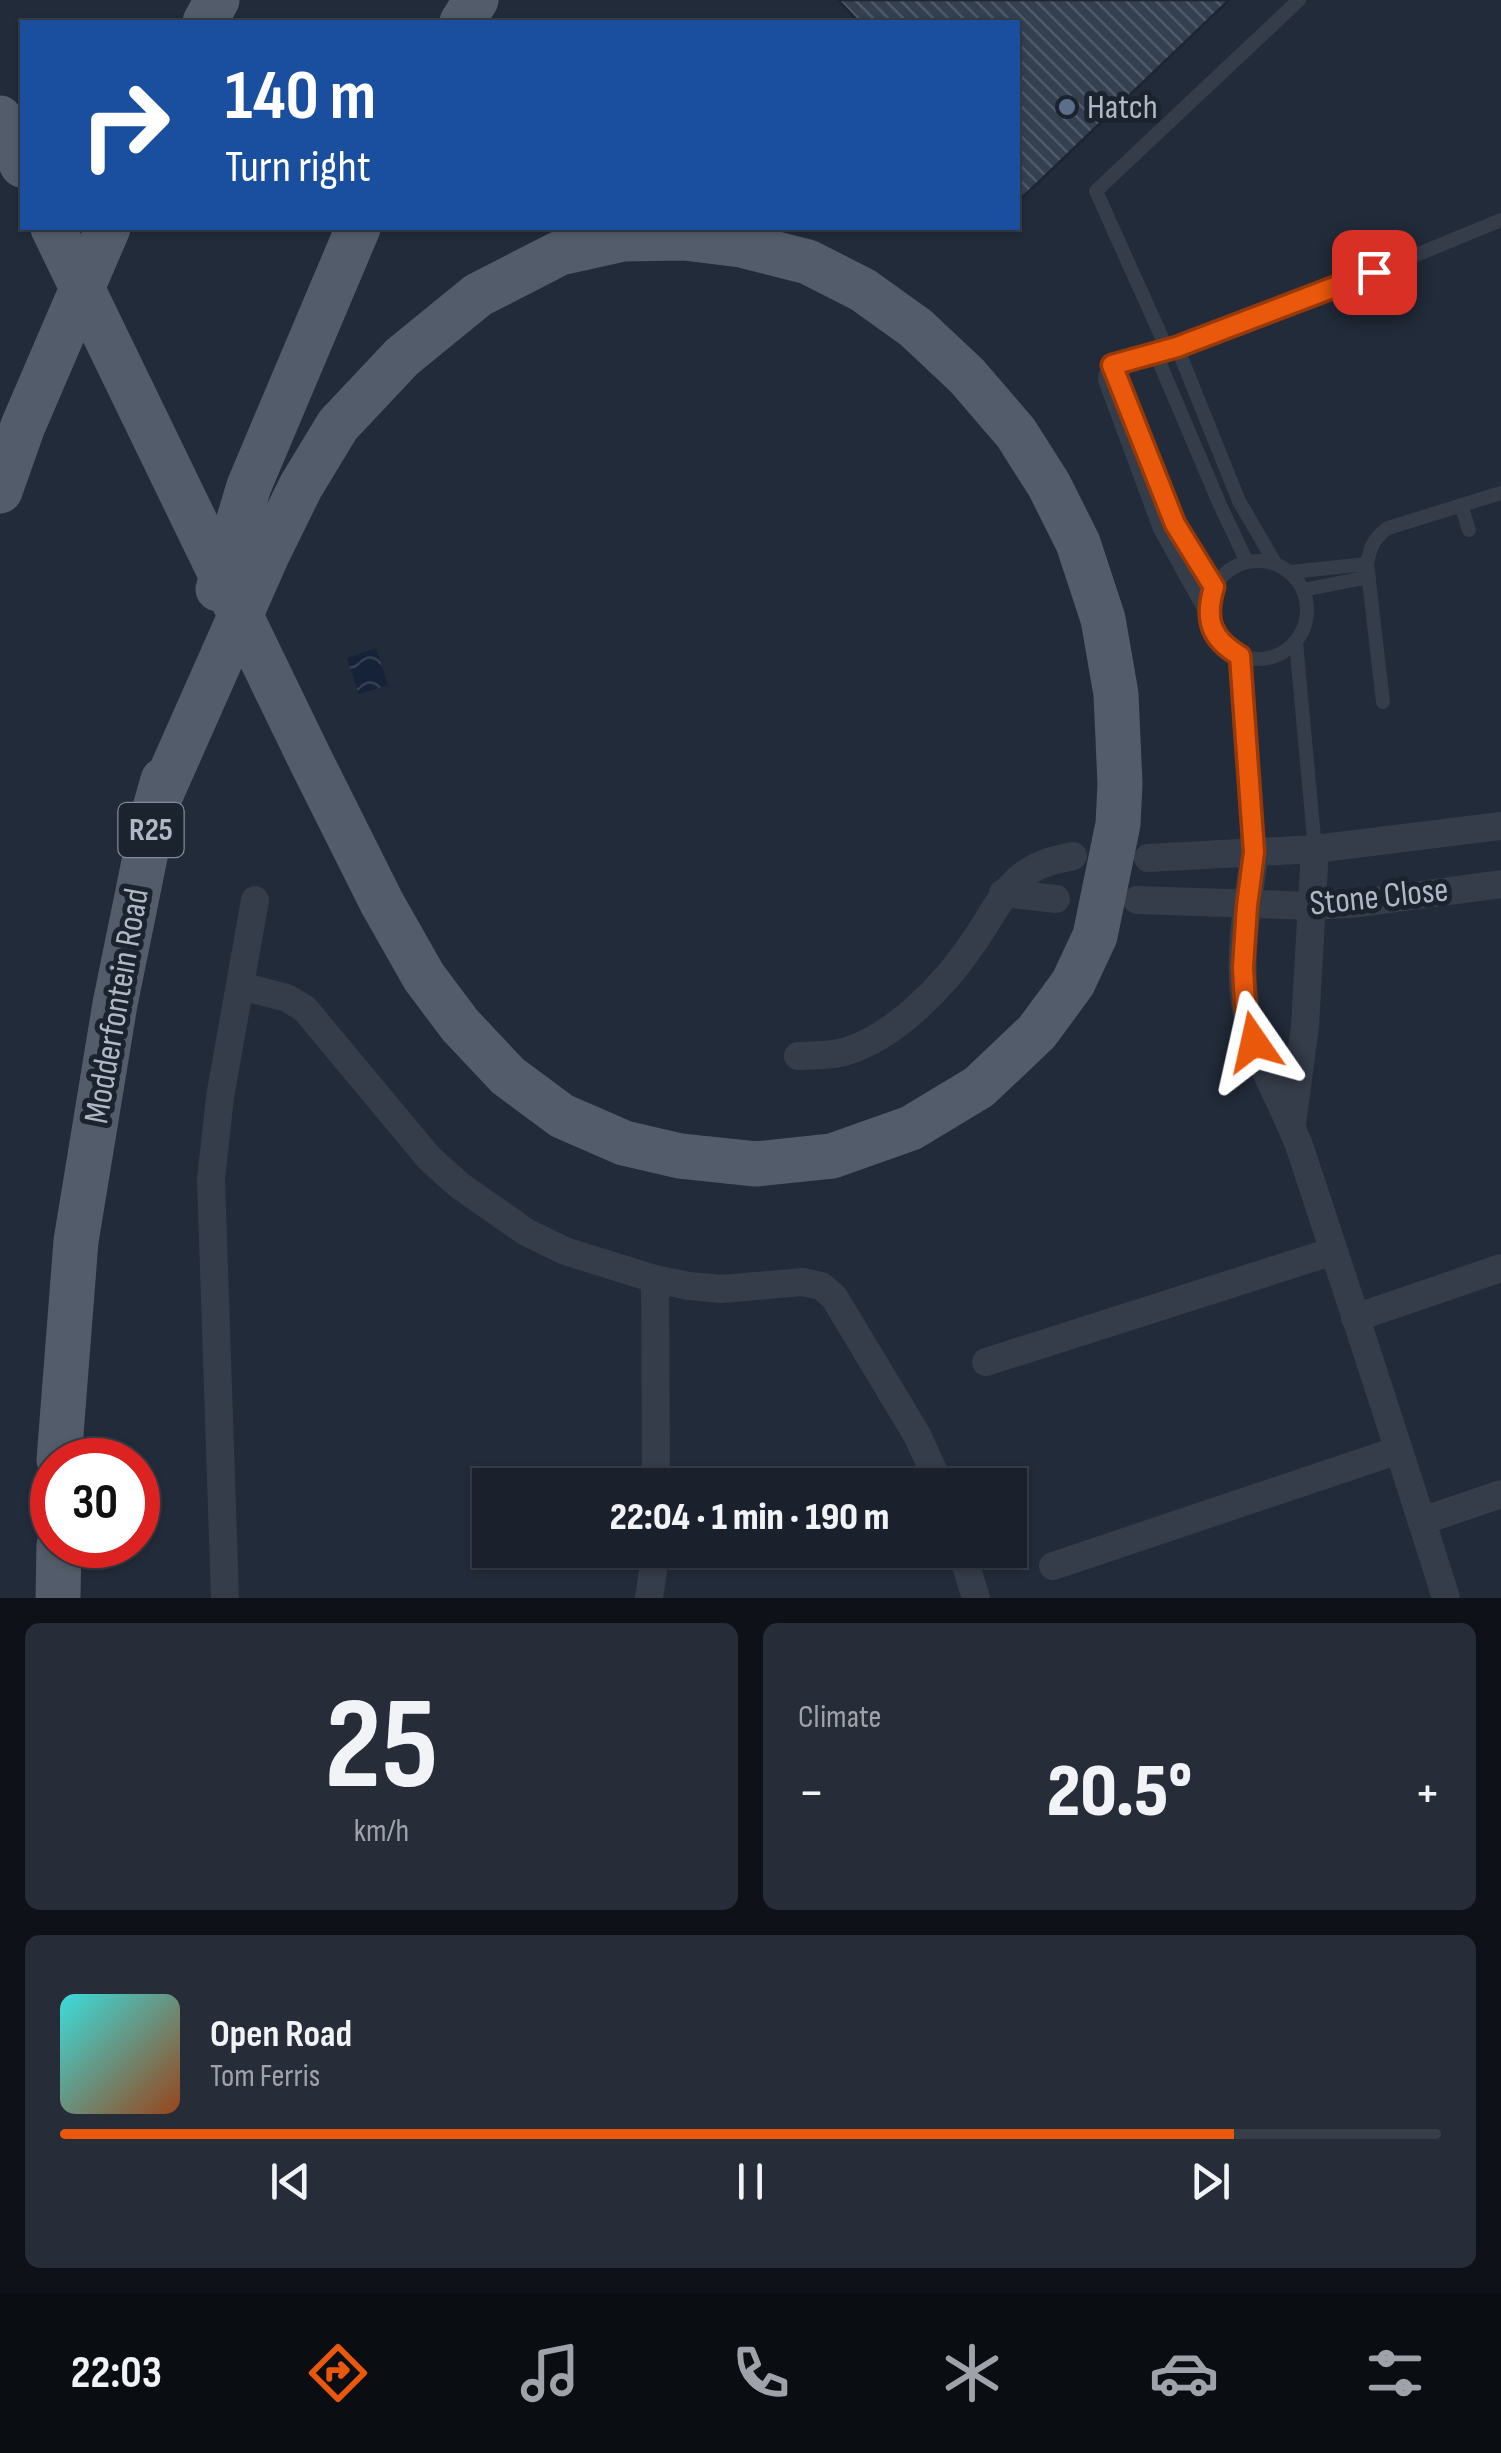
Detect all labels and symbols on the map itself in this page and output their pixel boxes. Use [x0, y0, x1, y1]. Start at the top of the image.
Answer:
place label: Hatch [1087, 86, 1158, 129]
marker: Hatch [1056, 96, 1078, 118]
pin [1332, 230, 1417, 315]
road number: R25 [118, 803, 184, 857]
street label: Stone Close [1308, 868, 1450, 926]
street label: Modderfontein Road [75, 885, 159, 1127]
position arrow [1202, 990, 1306, 1094]
speed limit sign: 30 [30, 1438, 160, 1568]

